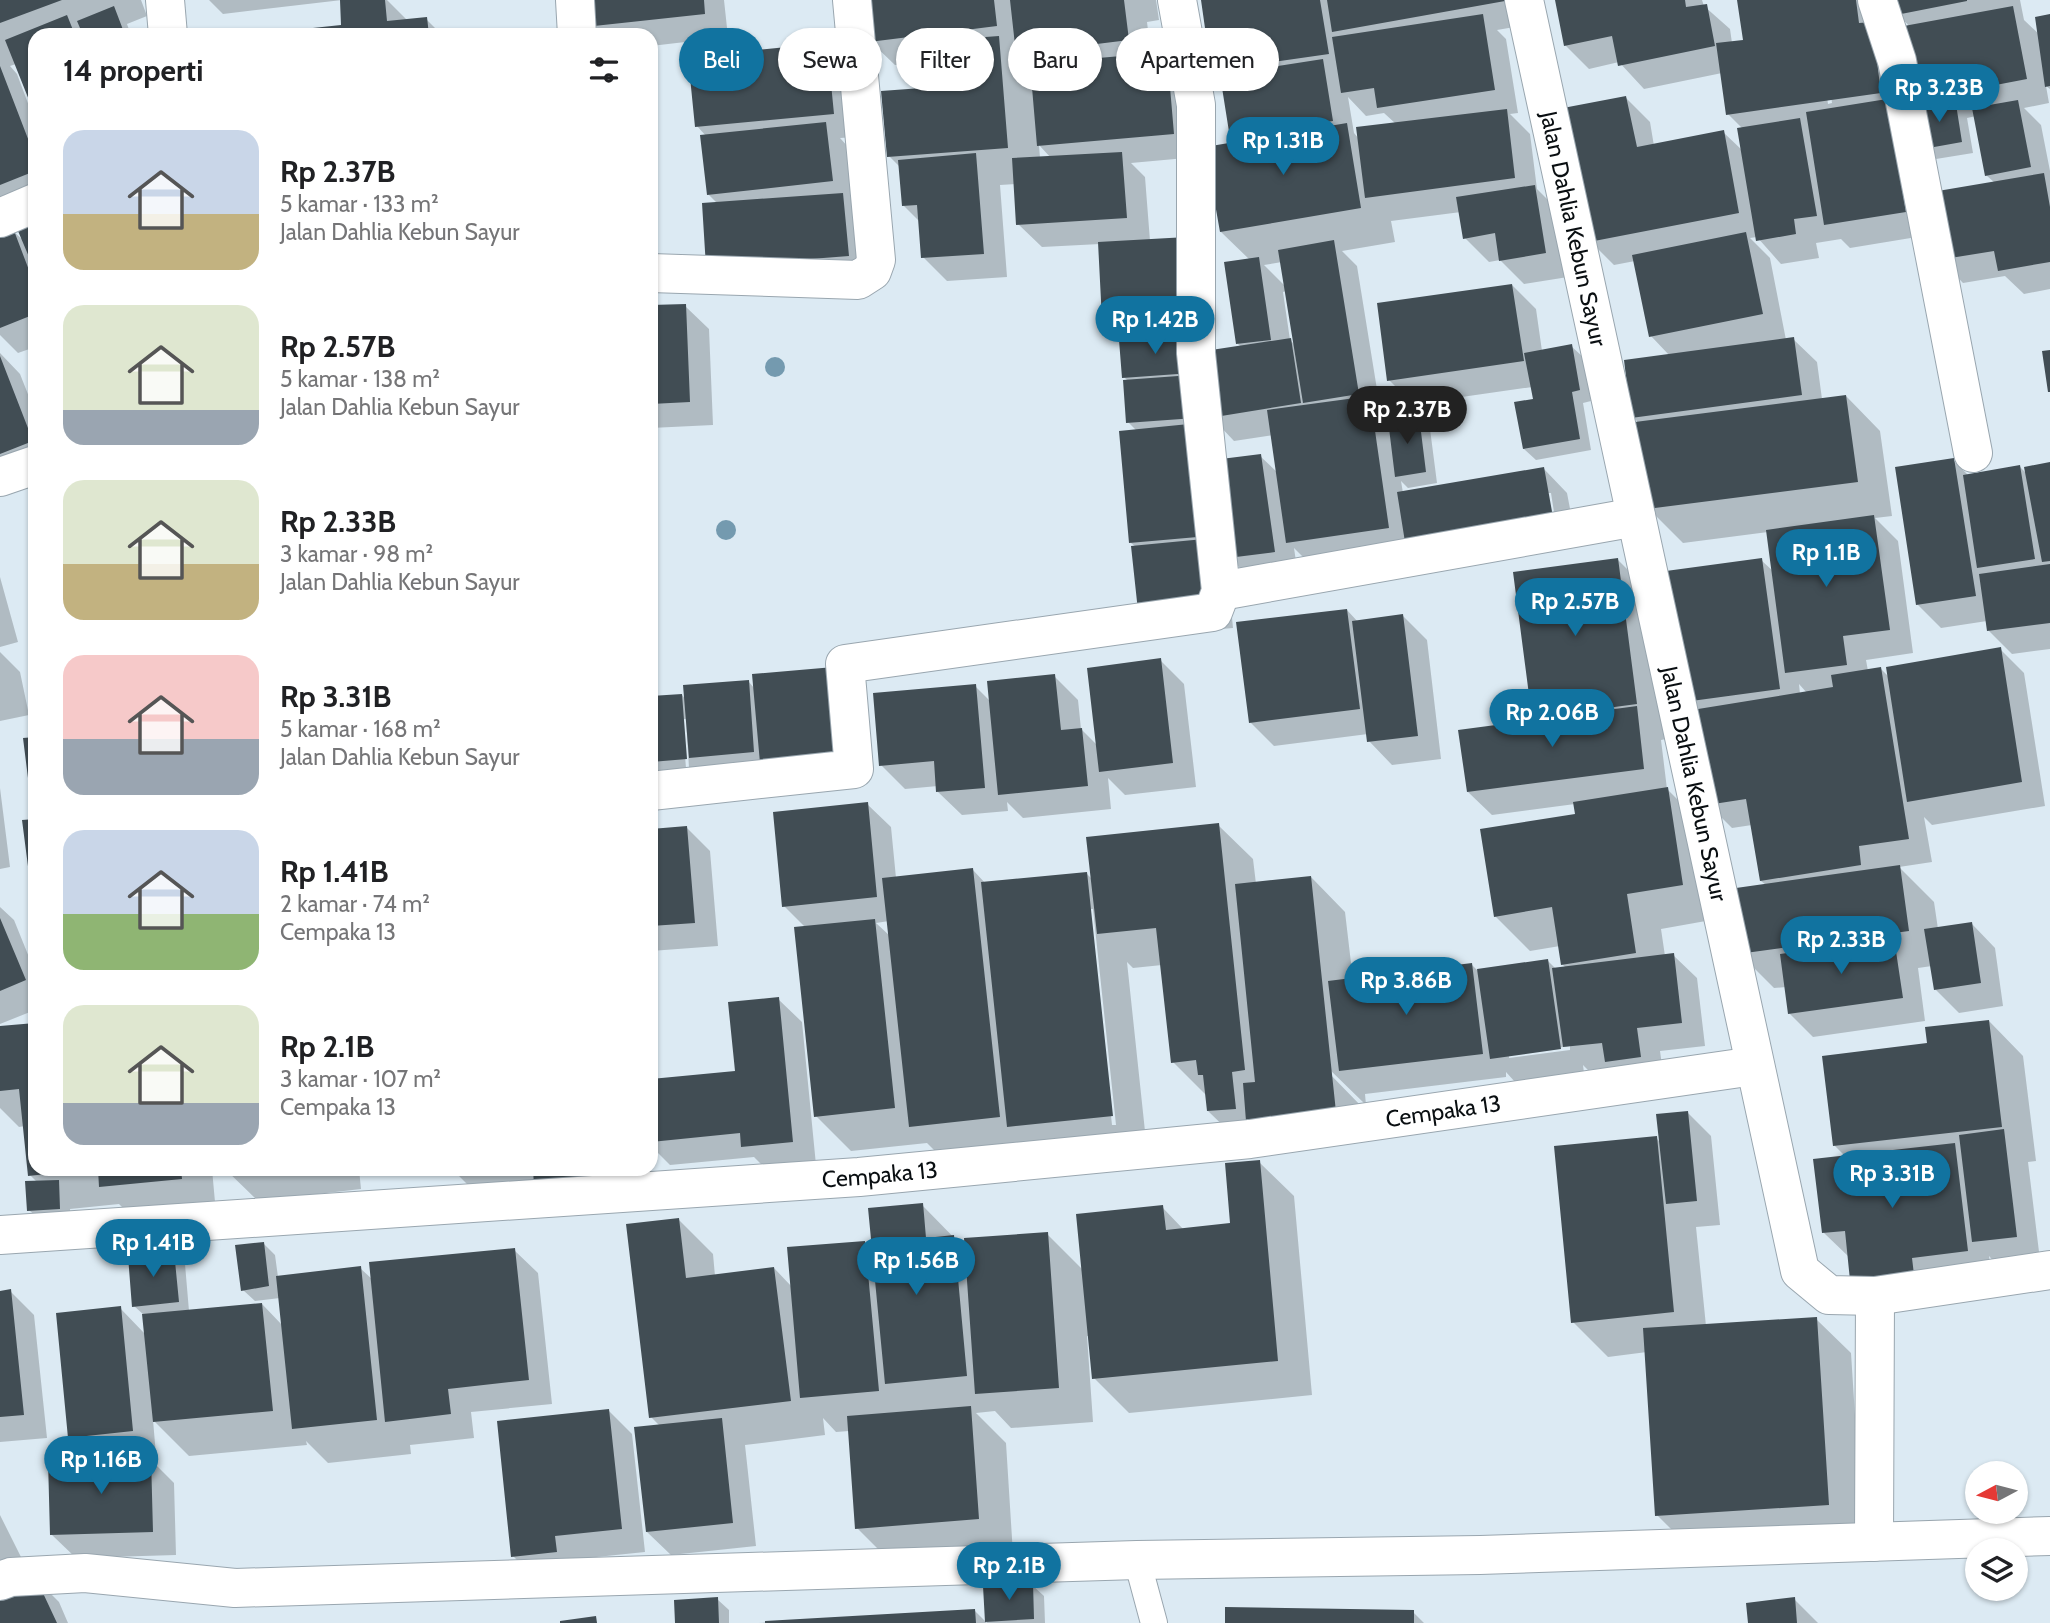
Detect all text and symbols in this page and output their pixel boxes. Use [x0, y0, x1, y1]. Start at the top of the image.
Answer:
chip: Beli [679, 28, 764, 91]
chip: Sewa [778, 28, 882, 91]
chip: Filter [896, 28, 994, 91]
chip: Baru [1008, 28, 1102, 91]
chip: Apartemen [1116, 28, 1279, 91]
icon: filters [585, 51, 623, 89]
text: 14 properti [63, 52, 203, 89]
pin: Rp 3.23B [1867, 64, 2011, 124]
text: Rp 3.23B [1894, 73, 1984, 101]
street label: Jalan Dahlia Kebun Sayur [1534, 108, 1613, 349]
pin: Rp 1.31B [1211, 118, 1355, 177]
text: Rp 1.31B [1242, 126, 1324, 154]
text: Rp 2.37B [280, 153, 395, 190]
icon: home [119, 158, 203, 242]
text: 5 kamar · 133 m² [280, 190, 439, 218]
text: Jalan Dahlia Kebun Sayur [280, 218, 520, 246]
pin: Rp 1.42B [1083, 296, 1227, 356]
text: Rp 1.42B [1112, 305, 1199, 333]
text: Rp 2.57B [280, 328, 395, 365]
icon: home [119, 333, 203, 417]
text: 5 kamar · 138 m² [280, 365, 440, 393]
pin: Rp 2.37B [1335, 386, 1479, 446]
text: Jalan Dahlia Kebun Sayur [280, 393, 520, 421]
text: Rp 2.37B [1363, 395, 1451, 423]
text: Rp 2.33B [280, 503, 396, 540]
icon: home [119, 508, 203, 592]
pin: Rp 1.1B [1761, 530, 1891, 589]
text: Rp 1.1B [1792, 538, 1860, 566]
text: 3 kamar · 98 m² [280, 540, 433, 568]
text: Jalan Dahlia Kebun Sayur [280, 568, 520, 596]
pin: Rp 2.57B [1503, 578, 1647, 638]
text: Rp 2.57B [1531, 587, 1619, 615]
street label: Jalan Dahlia Kebun Sayur [1655, 663, 1733, 905]
text: Rp 3.31B [280, 678, 391, 715]
icon: home [119, 683, 203, 767]
pin: Rp 2.06B [1480, 690, 1624, 749]
text: Rp 2.06B [1505, 698, 1599, 726]
text: 5 kamar · 168 m² [280, 715, 441, 743]
text: Jalan Dahlia Kebun Sayur [280, 743, 520, 771]
text: Rp 1.41B [280, 853, 388, 890]
icon: home [119, 858, 203, 942]
text: 2 kamar · 74 m² [280, 890, 430, 918]
pin: Rp 2.33B [1769, 916, 1913, 976]
text: Cempaka 13 [280, 918, 396, 946]
text: Rp 2.33B [1796, 925, 1886, 953]
pin: Rp 3.86B [1334, 958, 1478, 1017]
text: Rp 3.86B [1360, 966, 1452, 994]
text: Rp 2.1B [280, 1028, 374, 1065]
icon: home [119, 1033, 203, 1117]
text: 3 kamar · 107 m² [280, 1065, 441, 1093]
street label: Cempaka 13 [1384, 1089, 1503, 1133]
text: Cempaka 13 [280, 1093, 396, 1121]
pin: Rp 3.31B [1820, 1150, 1964, 1210]
street label: Cempaka 13 [821, 1155, 939, 1193]
text: Rp 3.31B [1849, 1159, 1935, 1187]
pin: Rp 1.41B [81, 1220, 225, 1279]
text: Rp 1.41B [111, 1228, 195, 1256]
pin: Rp 1.56B [844, 1238, 988, 1297]
text: Rp 1.56B [873, 1246, 959, 1274]
pin: Rp 1.16B [29, 1436, 173, 1496]
text: Rp 1.16B [60, 1445, 142, 1473]
north arrow [1965, 1461, 2028, 1524]
map controls [1965, 1461, 2028, 1601]
button: layers [1965, 1538, 2028, 1601]
pin: Rp 2.1B [944, 1542, 1074, 1602]
text: Rp 2.1B [973, 1551, 1045, 1579]

